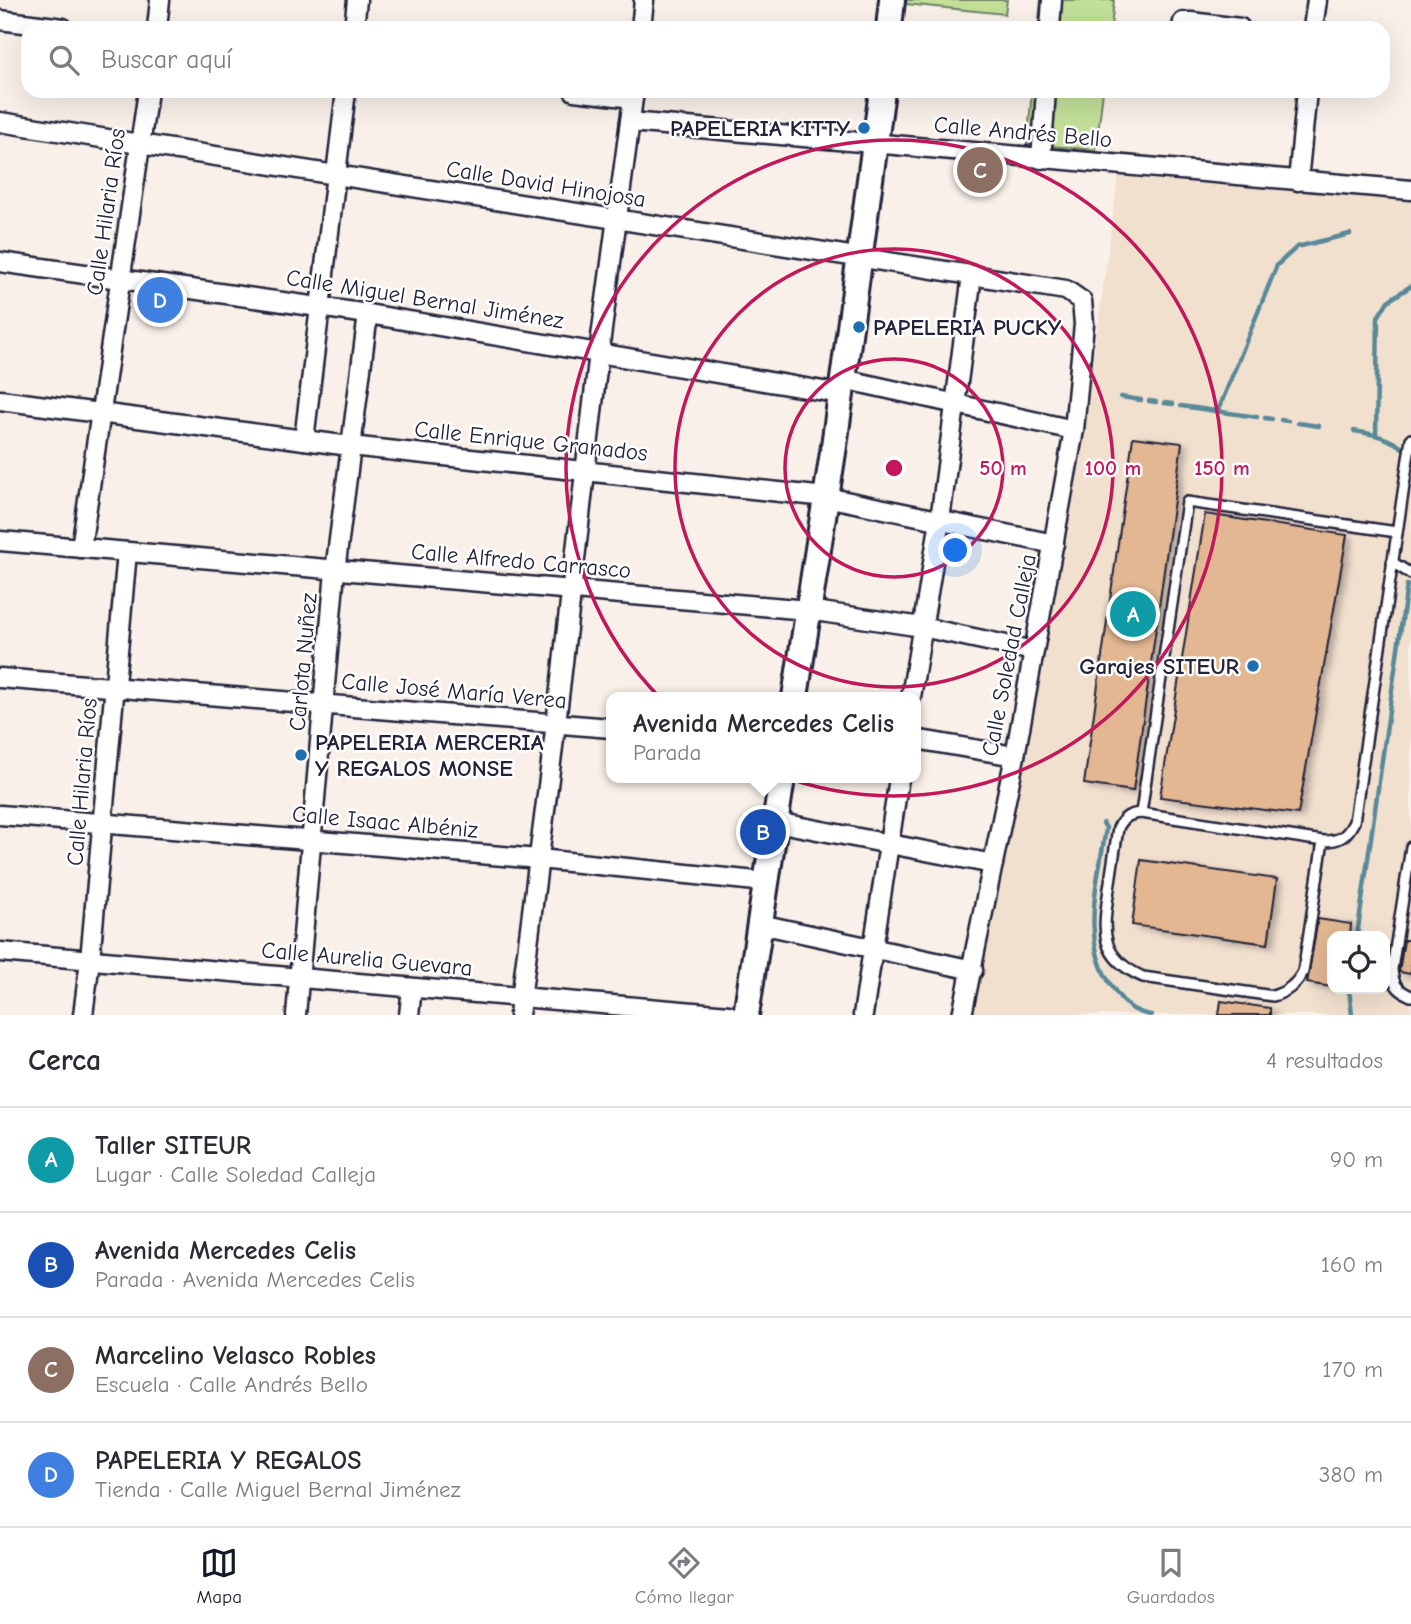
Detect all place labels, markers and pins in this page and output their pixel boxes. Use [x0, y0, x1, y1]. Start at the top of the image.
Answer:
place label: PAPELERIA KITTY [670, 115, 851, 142]
marker: PAPELERIA KITTY [856, 120, 872, 136]
pin: C [957, 144, 1003, 196]
pin: D [137, 274, 183, 326]
place label: PAPELERIA PUCKY [873, 314, 1062, 341]
marker: PAPELERIA PUCKY [851, 319, 867, 335]
centre of rings [882, 456, 906, 480]
pin: A [1110, 588, 1156, 640]
place label: Garajes SITEUR [1079, 653, 1240, 680]
marker: Garajes SITEUR [1245, 658, 1261, 674]
place label: PAPELERIA MERCERIA Y REGALOS MONSE [315, 729, 544, 782]
marker: PAPELERIA MERCERIA Y REGALOS MONSE [293, 747, 309, 763]
pin: B [740, 806, 786, 858]

